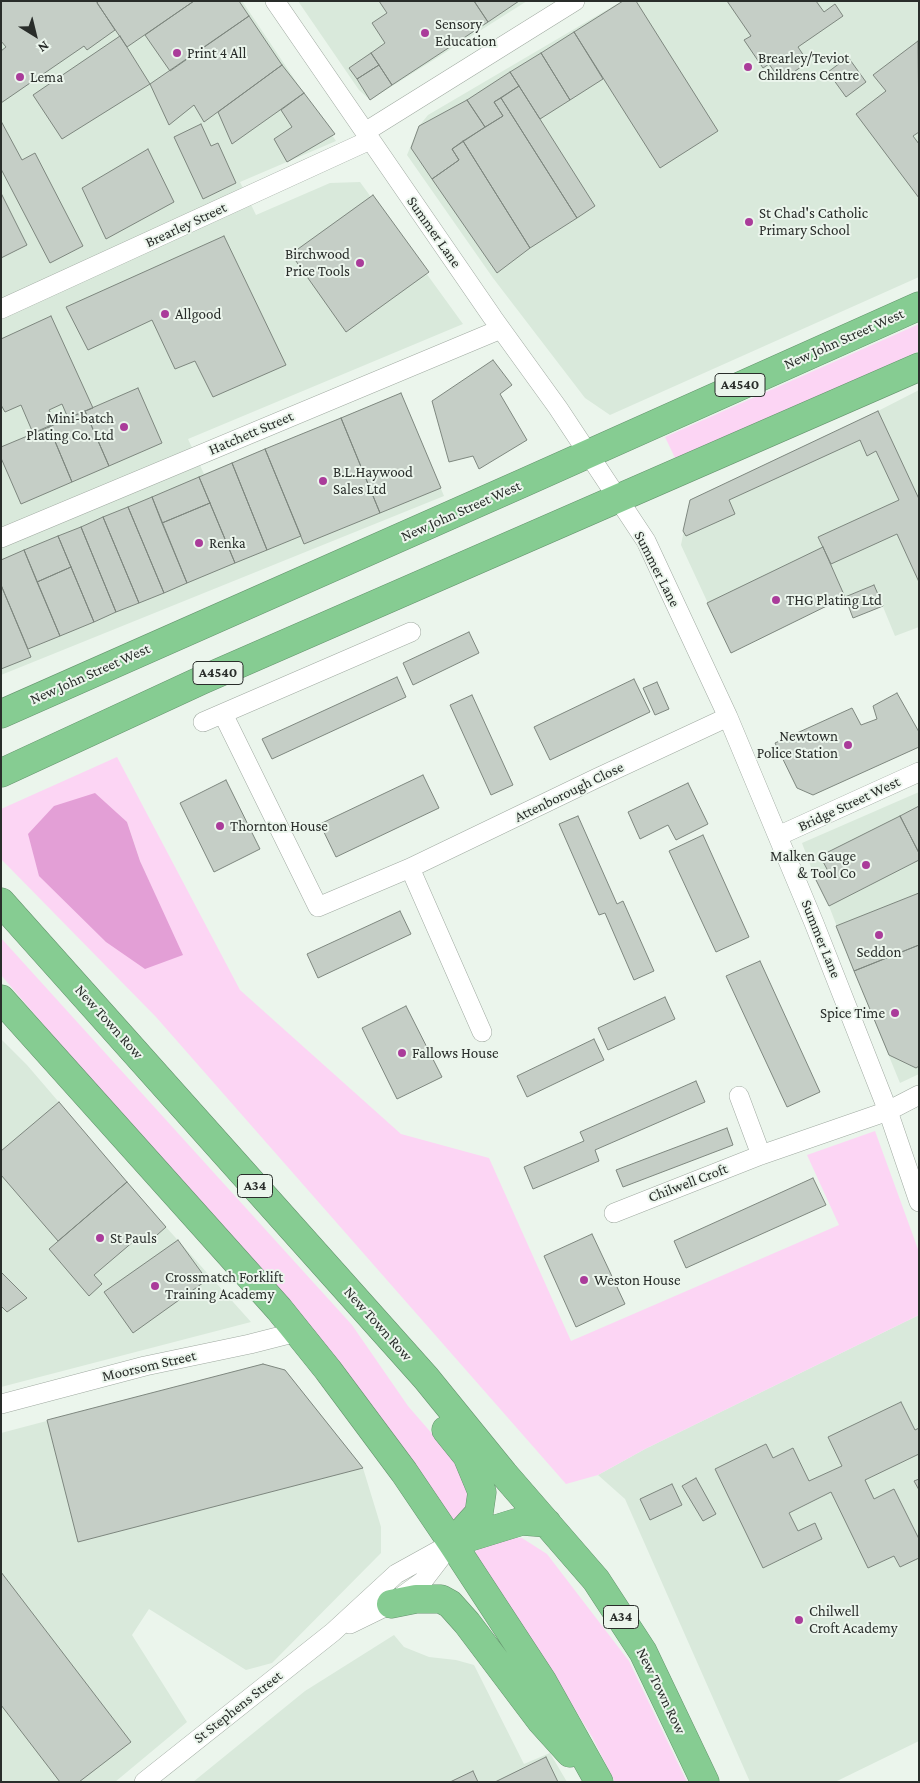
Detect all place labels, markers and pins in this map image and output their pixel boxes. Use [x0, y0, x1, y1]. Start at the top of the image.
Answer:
place label: Sensory Education [435, 15, 497, 50]
marker: Sensory Education [419, 27, 431, 39]
place label: Print 4 All [187, 44, 247, 62]
marker: Print 4 All [171, 47, 183, 59]
place label: Brearley/Teviot Childrens Centre [758, 49, 859, 84]
marker: Brearley/Teviot Childrens Centre [742, 61, 754, 73]
place label: Lema [30, 68, 63, 86]
marker: Lema [14, 71, 26, 83]
place label: St Chad's Catholic Primary School [759, 204, 868, 239]
marker: St Chad's Catholic Primary School [743, 216, 755, 228]
place label: Birchwood Price Tools [285, 245, 350, 280]
marker: Birchwood Price Tools [354, 257, 366, 269]
place label: Allgood [175, 305, 221, 323]
marker: Allgood [159, 308, 171, 320]
place label: Mini-batch Plating Co. Ltd [26, 409, 114, 444]
marker: Mini-batch Plating Co. Ltd [118, 421, 130, 433]
place label: B.L.Haywood Sales Ltd [333, 463, 413, 498]
marker: B.L.Haywood Sales Ltd [317, 475, 329, 487]
place label: Renka [209, 534, 246, 552]
marker: Renka [193, 537, 205, 549]
place label: THG Plating Ltd [786, 591, 882, 609]
marker: THG Plating Ltd [770, 594, 782, 606]
place label: Newtown Police Station [757, 727, 838, 762]
marker: Newtown Police Station [842, 739, 854, 751]
place label: Thornton House [230, 817, 328, 835]
marker: Thornton House [214, 820, 226, 832]
place label: Malken Gauge & Tool Co [770, 847, 856, 882]
marker: Malken Gauge & Tool Co [860, 859, 872, 871]
marker: Seddon [873, 929, 885, 941]
place label: Seddon [857, 943, 901, 961]
place label: Spice Time [820, 1004, 885, 1022]
marker: Spice Time [889, 1007, 901, 1019]
place label: Fallows House [412, 1044, 499, 1062]
marker: Fallows House [396, 1047, 408, 1059]
place label: St Pauls [110, 1229, 157, 1247]
marker: St Pauls [94, 1232, 106, 1244]
place label: Crossmatch Forklift Training Academy [165, 1268, 283, 1303]
place label: Weston House [594, 1271, 681, 1289]
marker: Weston House [578, 1274, 590, 1286]
marker: Crossmatch Forklift Training Academy [149, 1280, 161, 1292]
place label: Chilwell Croft Academy [809, 1602, 898, 1637]
marker: Chilwell Croft Academy [793, 1614, 805, 1626]

